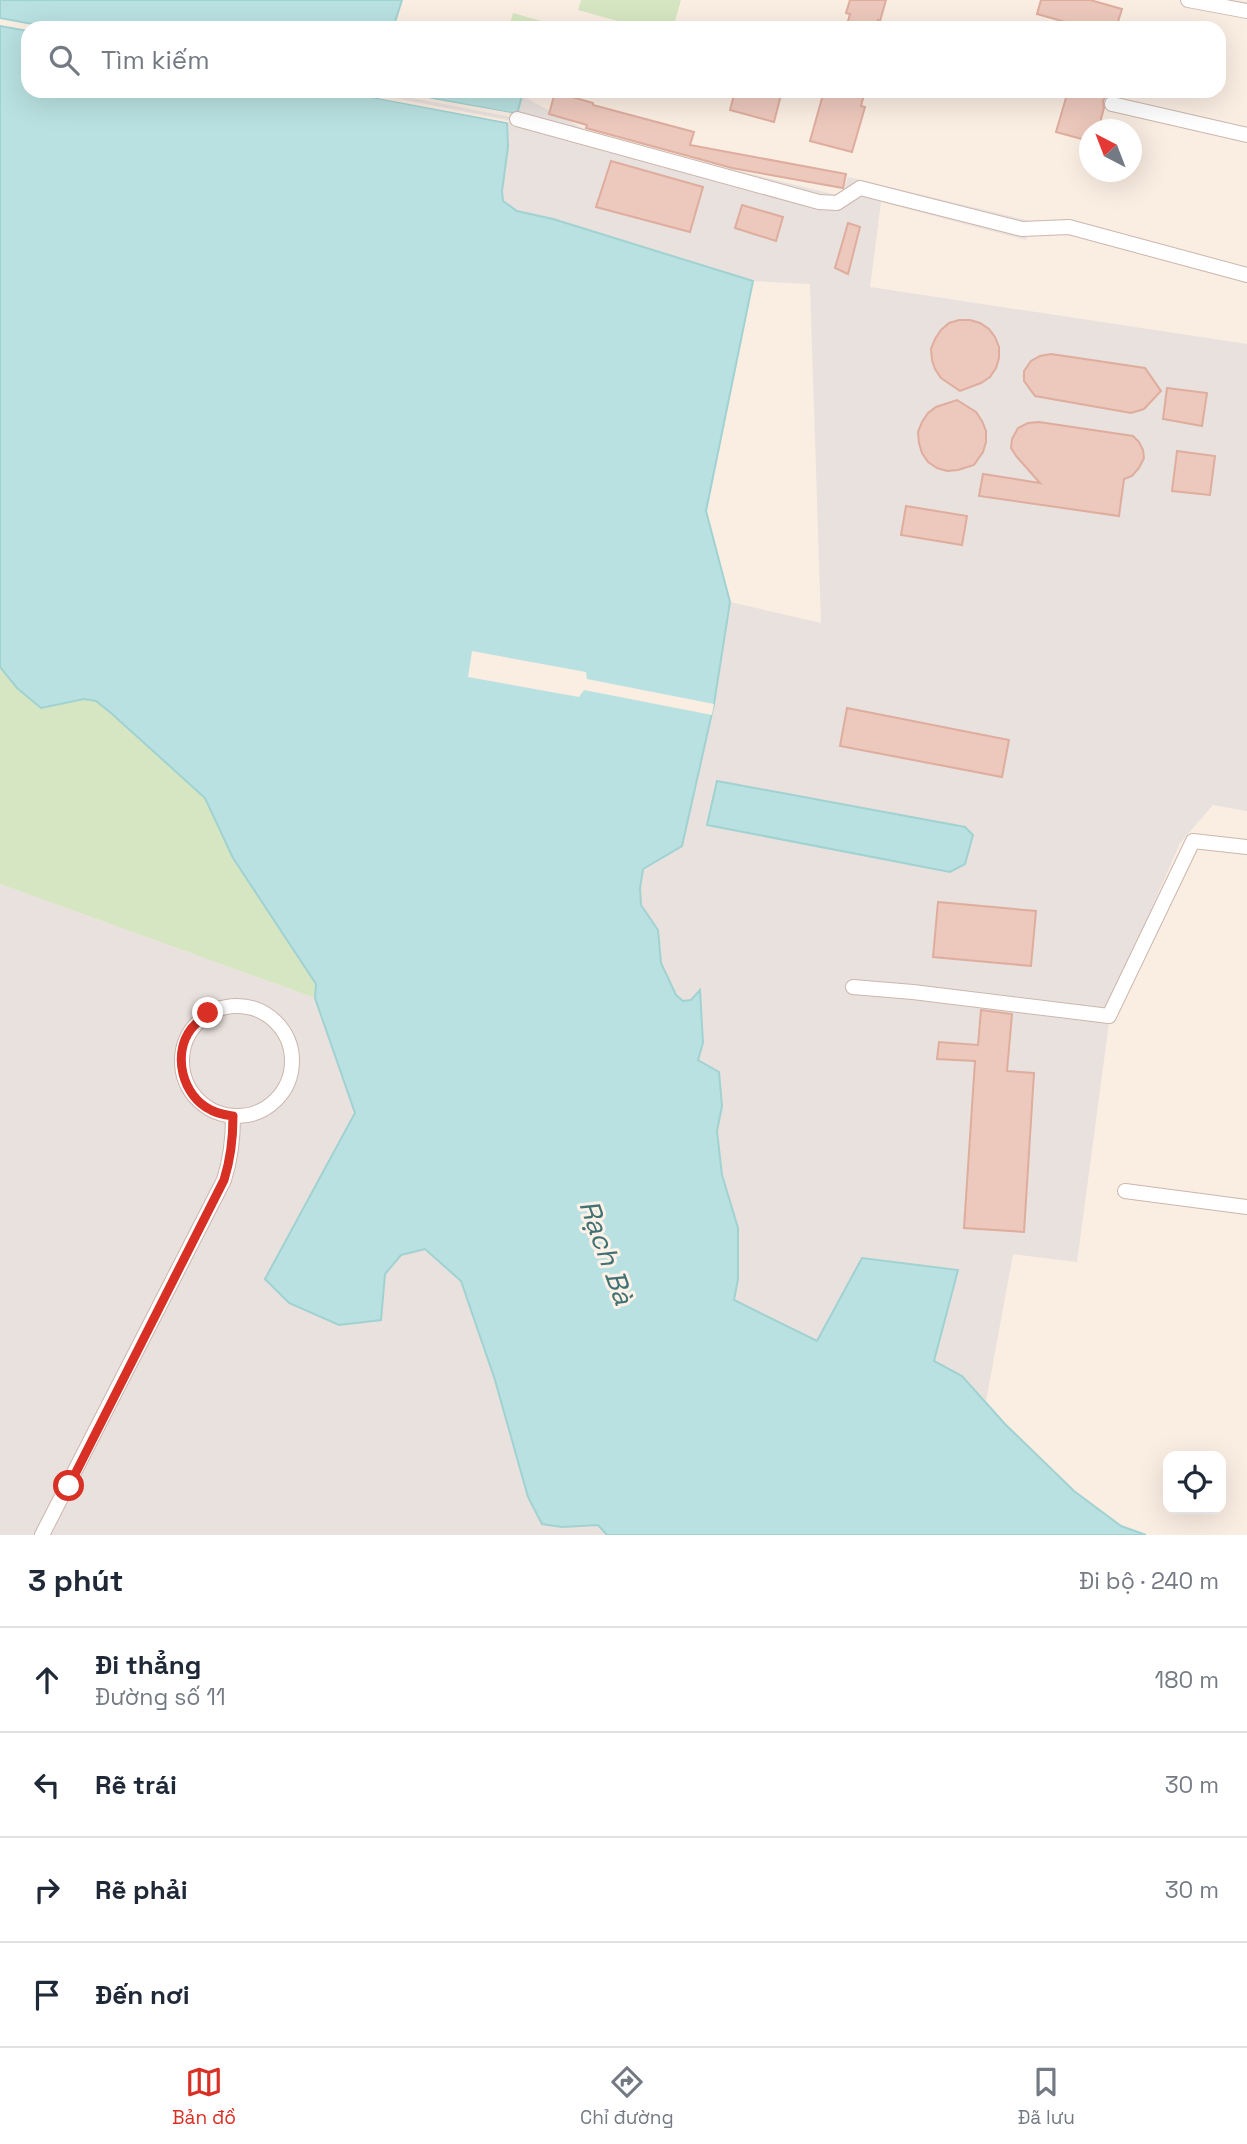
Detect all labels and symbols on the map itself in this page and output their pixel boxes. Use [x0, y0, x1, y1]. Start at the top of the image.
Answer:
north arrow [1079, 119, 1142, 182]
route end [192, 997, 223, 1028]
water label: Rạch Bà [571, 1195, 643, 1310]
route start [53, 1470, 84, 1501]

